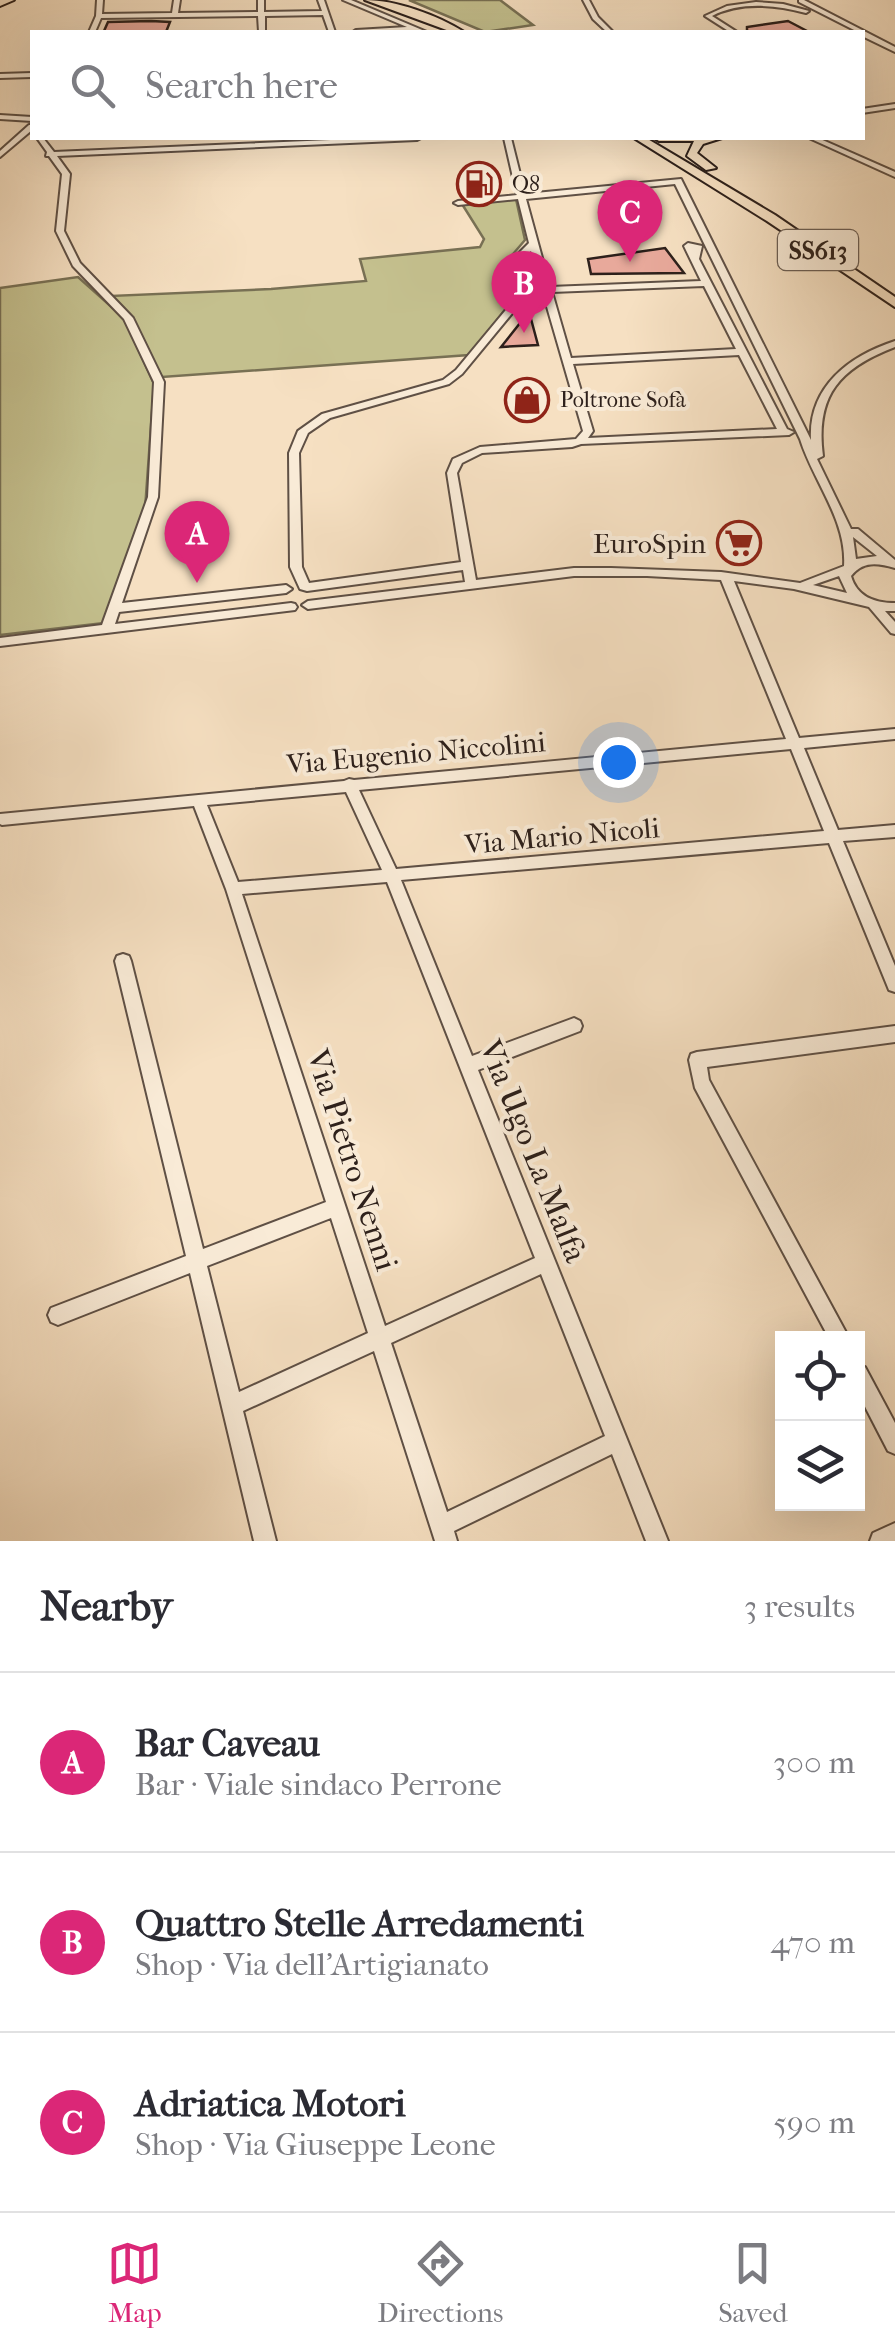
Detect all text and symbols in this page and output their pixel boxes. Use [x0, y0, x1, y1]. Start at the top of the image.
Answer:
search box [30, 30, 865, 140]
icon: search [65, 58, 120, 113]
text: Search here [145, 63, 338, 108]
fuel station icon: Q8 [456, 161, 502, 207]
place label: Q8 [512, 171, 540, 197]
pin: C [598, 180, 662, 262]
road number: SS613 [778, 230, 858, 270]
pin: B [492, 250, 556, 333]
shop icon: Poltrone Sofà [504, 377, 550, 423]
place label: Poltrone Sofà [560, 387, 687, 413]
pin: A [164, 500, 230, 583]
supermarket icon: EuroSpin [716, 520, 762, 566]
place label: EuroSpin [593, 527, 706, 560]
street label: Via Eugenio Niccolini [284, 725, 547, 781]
your location [593, 737, 644, 788]
street label: Via Mario Nicoli [462, 811, 661, 861]
street label: Via Ugo La Malfa [471, 1034, 595, 1269]
street label: Via Pietro Nenni [299, 1044, 405, 1276]
map controls [775, 1331, 865, 1511]
button: locate [775, 1331, 865, 1421]
button: layers [775, 1421, 865, 1511]
text: Nearby [40, 1582, 172, 1631]
text: 3 results [744, 1588, 855, 1625]
text: Bar Caveau [135, 1721, 320, 1766]
text: A [62, 1744, 83, 1781]
text: 300 m [773, 1744, 855, 1781]
text: Bar · Viale sindaco Perrone [135, 1766, 502, 1803]
text: Quattro Stelle Arredamenti [135, 1901, 584, 1946]
text: B [62, 1924, 83, 1961]
text: 470 m [771, 1924, 855, 1961]
text: Shop · Via dell'Artigianato [135, 1946, 489, 1983]
text: Adriatica Motori [135, 2081, 406, 2126]
text: C [62, 2104, 83, 2141]
text: 590 m [773, 2104, 855, 2141]
text: Shop · Via Giuseppe Leone [135, 2126, 496, 2163]
tab: Map [107, 2236, 162, 2329]
tab: Directions [377, 2236, 503, 2329]
tab: Saved [718, 2236, 788, 2329]

